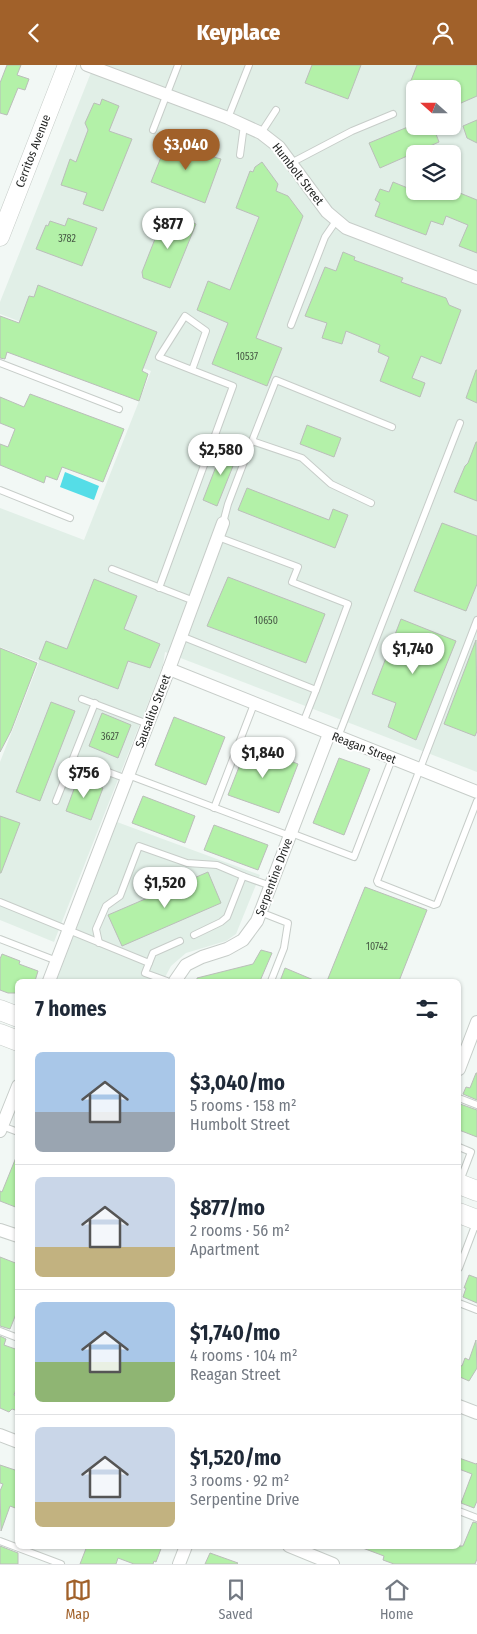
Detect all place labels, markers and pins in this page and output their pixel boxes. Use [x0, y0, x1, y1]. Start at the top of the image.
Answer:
pin: $3,040 [145, 129, 227, 171]
pin: $877 [138, 207, 198, 250]
pin: $2,580 [180, 433, 262, 476]
pin: $1,740 [372, 633, 454, 675]
pin: $1,840 [222, 737, 304, 779]
pin: $756 [54, 757, 114, 799]
pin: $1,520 [124, 867, 206, 909]

